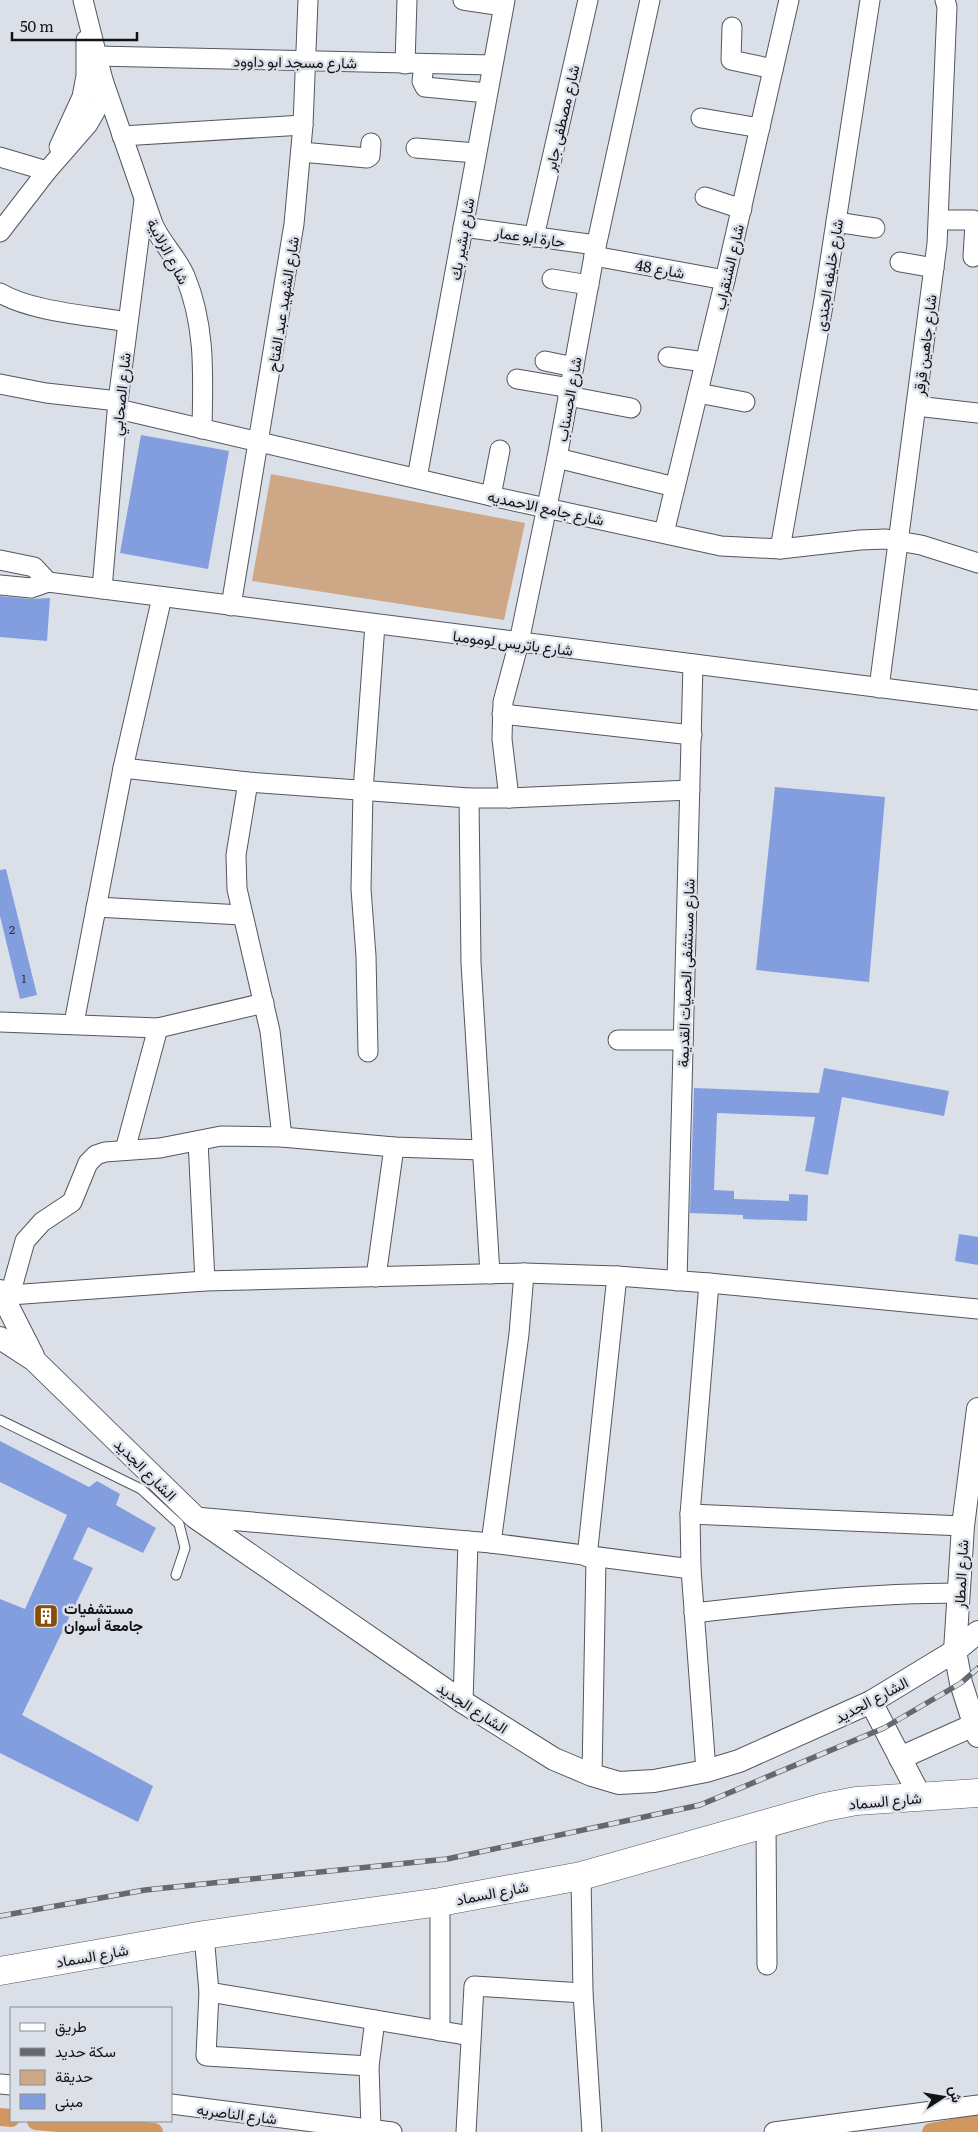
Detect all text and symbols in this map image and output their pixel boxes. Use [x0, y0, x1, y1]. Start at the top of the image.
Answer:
scale bar [12, 10, 138, 42]
text: 50 m [20, 14, 54, 37]
street label: شارع مسجد ابو داوود [233, 48, 357, 75]
street label: شارع مصطفى جابر [537, 62, 585, 175]
street label: شارع بشير بك [442, 196, 481, 282]
street label: شارع الزلابية [141, 214, 196, 289]
street label: شارع خليفه الجندى [808, 217, 849, 333]
street label: حارة ابو عمار [492, 220, 567, 252]
street label: شارع الشنقراب [707, 222, 750, 312]
street label: شارع الشهيد عبد الفتاح [260, 235, 305, 373]
street label: شارع 48 [633, 252, 687, 285]
street label: شارع جاهين قرقر [906, 293, 943, 398]
street label: شارع الصحابي [104, 351, 139, 437]
street label: شارع الحسناب [549, 355, 588, 444]
street label: شارع جامع الاحمديه [486, 483, 606, 532]
street label: شارع باتريس لومومبا [451, 623, 575, 662]
street label: شارع مستشفى الحميات القديمة [670, 878, 701, 1068]
house number: 2 [9, 920, 15, 938]
house number: 1 [22, 969, 27, 987]
street label: الشارع الجديد [109, 1432, 183, 1506]
street label: شارع المطار [947, 1539, 974, 1610]
place label: مستشفيات جامعة أسوان [64, 1596, 143, 1636]
building icon: مستشفيات جامعة أسوان [33, 1603, 59, 1629]
street label: الشارع الجديد [830, 1670, 912, 1729]
street label: الشارع الجديد [432, 1675, 513, 1739]
street label: شارع السماد [847, 1785, 923, 1816]
street label: شارع السماد [454, 1874, 531, 1911]
street label: شارع السماد [54, 1937, 130, 1974]
legend [10, 2007, 172, 2122]
text: طريق [55, 2014, 87, 2037]
text: سكة حديد [55, 2039, 116, 2062]
text: حديقة [55, 2064, 93, 2087]
north arrow [918, 2072, 968, 2122]
text: ش [945, 2084, 968, 2105]
text: مبنى [55, 2089, 83, 2112]
street label: شارع الناصريه [195, 2097, 279, 2130]

